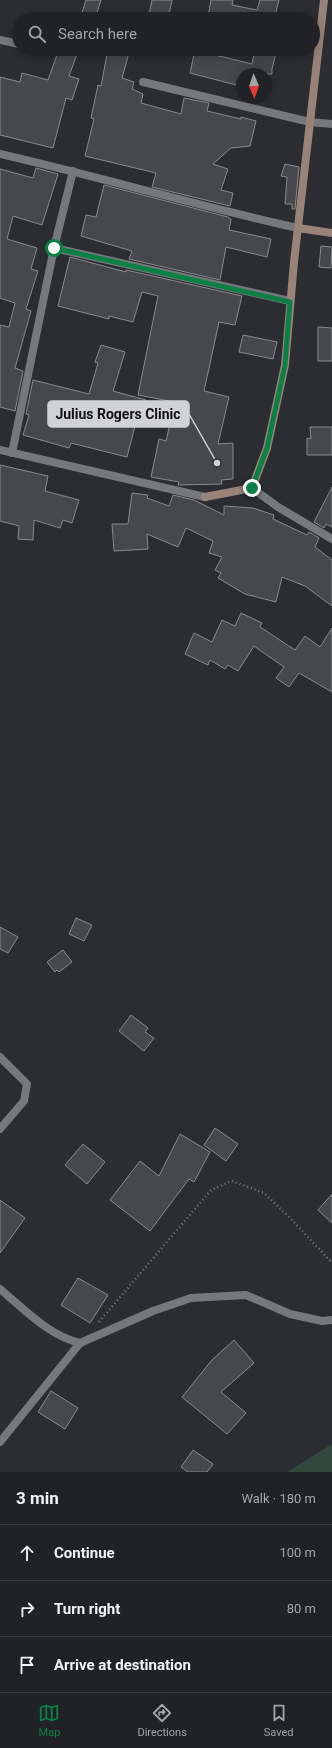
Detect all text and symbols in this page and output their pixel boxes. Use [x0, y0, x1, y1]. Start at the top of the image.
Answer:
search box [12, 12, 320, 56]
icon: search [26, 23, 48, 45]
text: Search here [58, 25, 137, 43]
north arrow [236, 68, 272, 104]
route start [45, 239, 63, 257]
callout: Julius Rogers Clinic [48, 401, 189, 427]
text: Julius Rogers Clinic [55, 406, 181, 422]
route end [243, 479, 261, 497]
text: 3 min [16, 1488, 59, 1508]
text: Walk · 180 m [241, 1491, 316, 1506]
icon: ahead [16, 1542, 38, 1564]
text: Continue [54, 1544, 115, 1562]
text: 100 m [279, 1545, 316, 1560]
icon: right [16, 1598, 38, 1620]
text: Turn right [54, 1600, 120, 1618]
text: 80 m [287, 1601, 316, 1616]
icon: arrive [16, 1654, 38, 1676]
text: Arrive at destination [54, 1656, 191, 1674]
tab: Map [38, 1702, 60, 1739]
tab: Directions [137, 1702, 187, 1739]
tab: Saved [264, 1702, 294, 1739]

